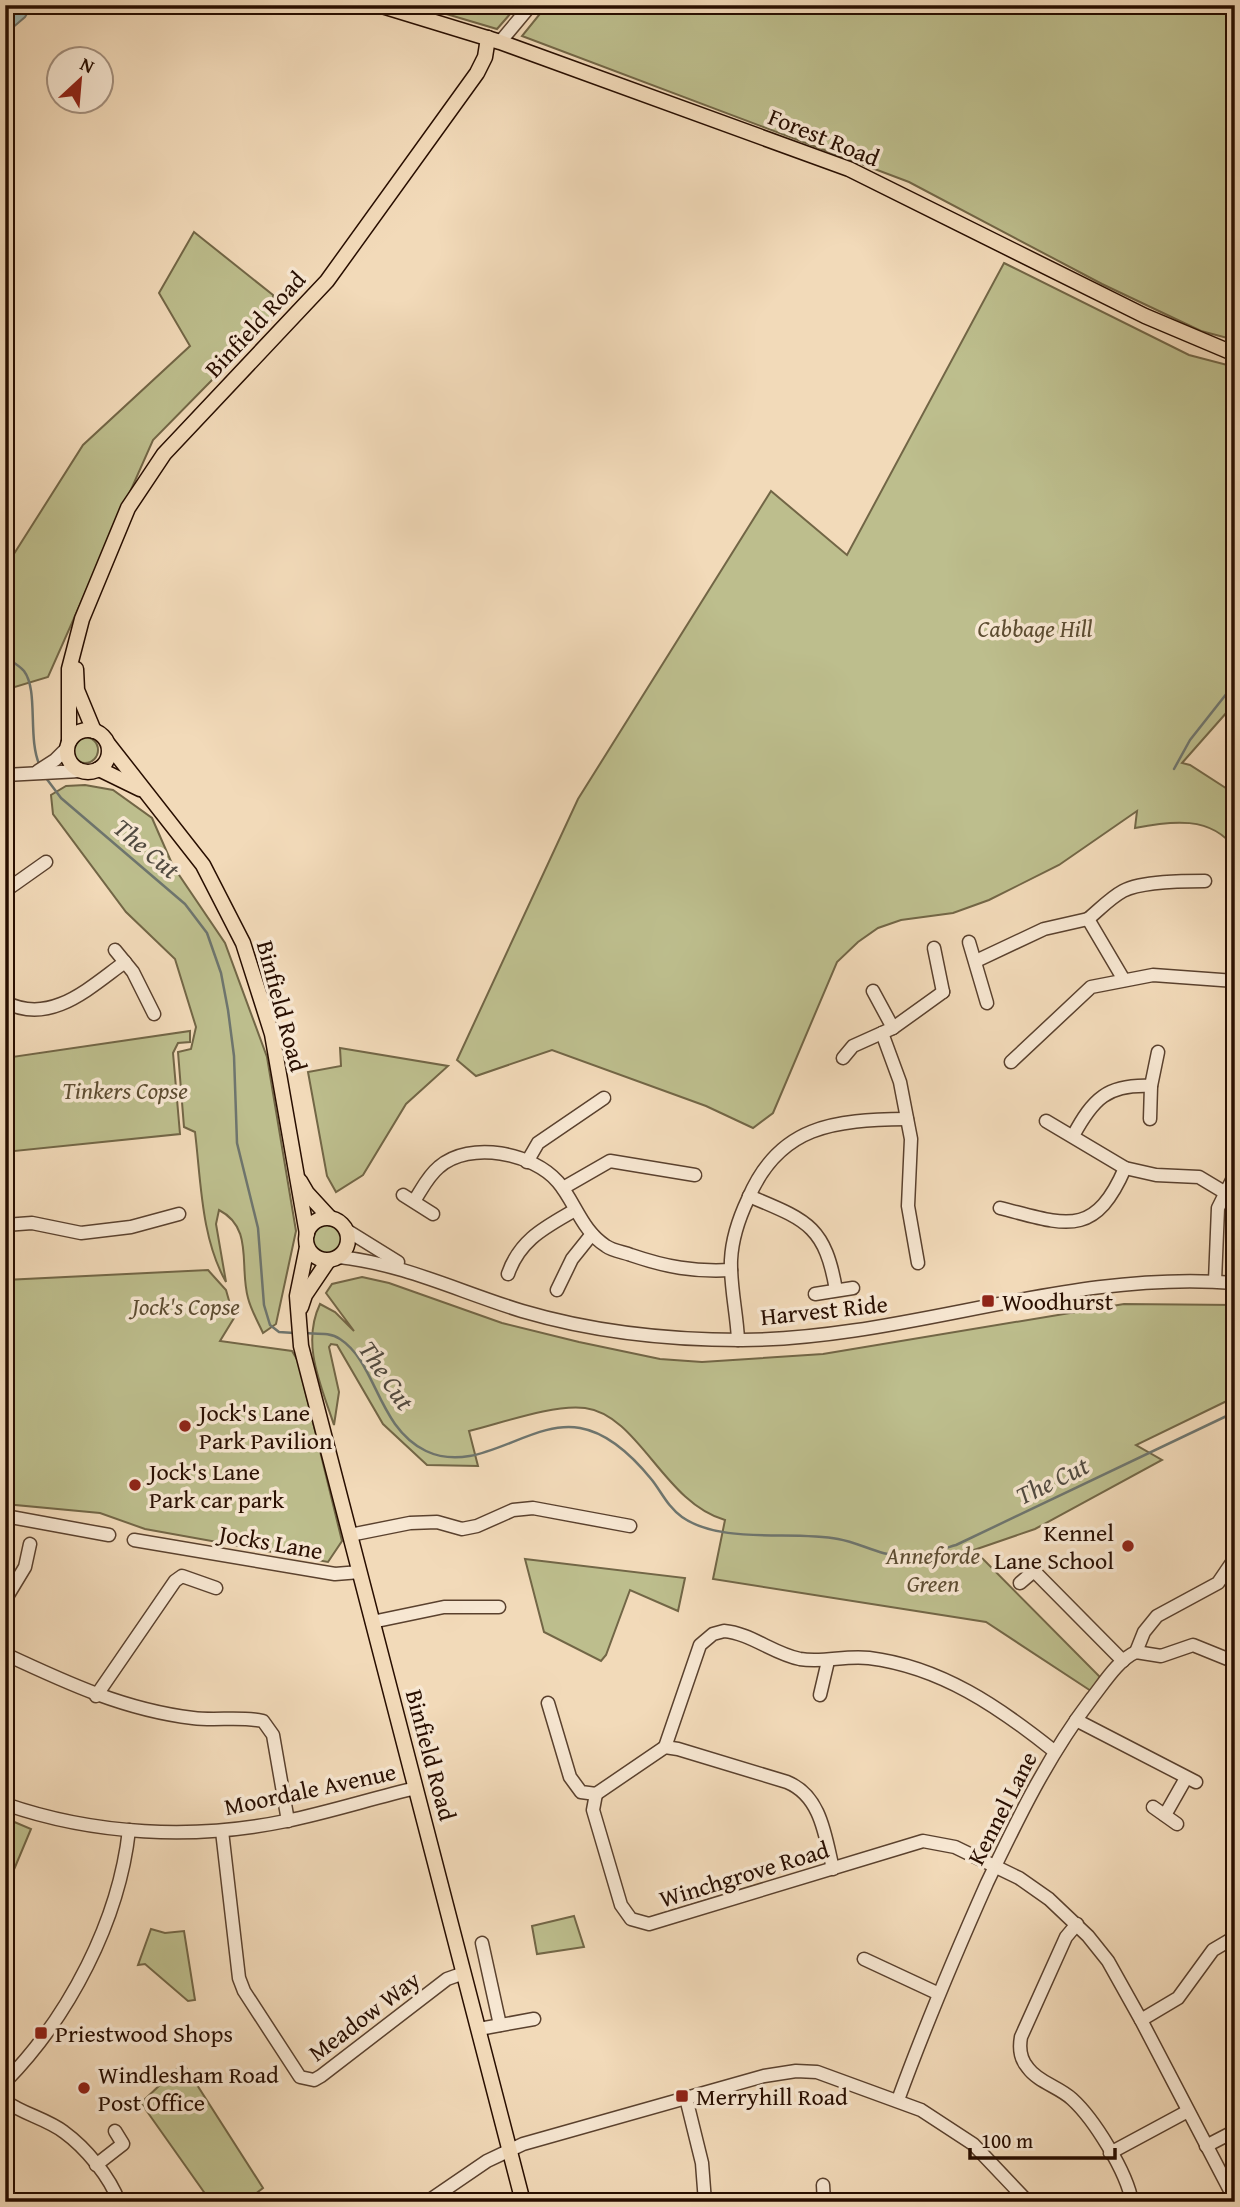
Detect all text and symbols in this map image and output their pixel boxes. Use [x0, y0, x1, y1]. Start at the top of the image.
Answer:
north arrow [46, 46, 116, 116]
text: N [76, 49, 100, 80]
street label: Forest Road [763, 99, 885, 175]
street label: Binfield Road [196, 263, 314, 385]
park label: Cabbage Hill [978, 611, 1093, 646]
water label: The Cut [105, 808, 190, 888]
street label: Binfield Road [248, 936, 316, 1076]
park label: Tinkers Copse [62, 1073, 188, 1108]
place label: Woodhurst [1002, 1284, 1114, 1319]
street label: Harvest Ride [759, 1286, 889, 1334]
park label: Jock's Copse [128, 1289, 240, 1324]
marker: Woodhurst [980, 1293, 996, 1309]
water label: The Cut [349, 1332, 425, 1418]
place label: Jock's Lane Park Pavilion [196, 1395, 333, 1458]
marker: Jock's Lane Park Pavilion [177, 1418, 193, 1434]
water label: The Cut [1009, 1445, 1096, 1514]
place label: Jock's Lane Park car park [146, 1454, 285, 1517]
marker: Jock's Lane Park car park [127, 1477, 143, 1493]
street label: Jocks Lane [213, 1515, 326, 1568]
place label: Kennel Lane School [994, 1515, 1114, 1578]
park label: Anneforde Green [885, 1538, 981, 1601]
marker: Kennel Lane School [1120, 1538, 1136, 1554]
street label: Binfield Road [397, 1685, 465, 1825]
street label: Kennel Lane [958, 1745, 1046, 1871]
street label: Moordale Avenue [221, 1754, 399, 1824]
street label: Winchgrove Road [655, 1832, 833, 1916]
street label: Meadow Way [301, 1962, 427, 2070]
place label: Priestwood Shops [55, 2016, 233, 2051]
marker: Priestwood Shops [33, 2025, 49, 2041]
place label: Windlesham Road Post Office [98, 2057, 279, 2120]
place label: Merryhill Road [696, 2079, 848, 2114]
marker: Windlesham Road Post Office [76, 2080, 92, 2096]
marker: Merryhill Road [674, 2088, 690, 2104]
scale bar [970, 2116, 1116, 2160]
text: 100 m [981, 2125, 1033, 2156]

